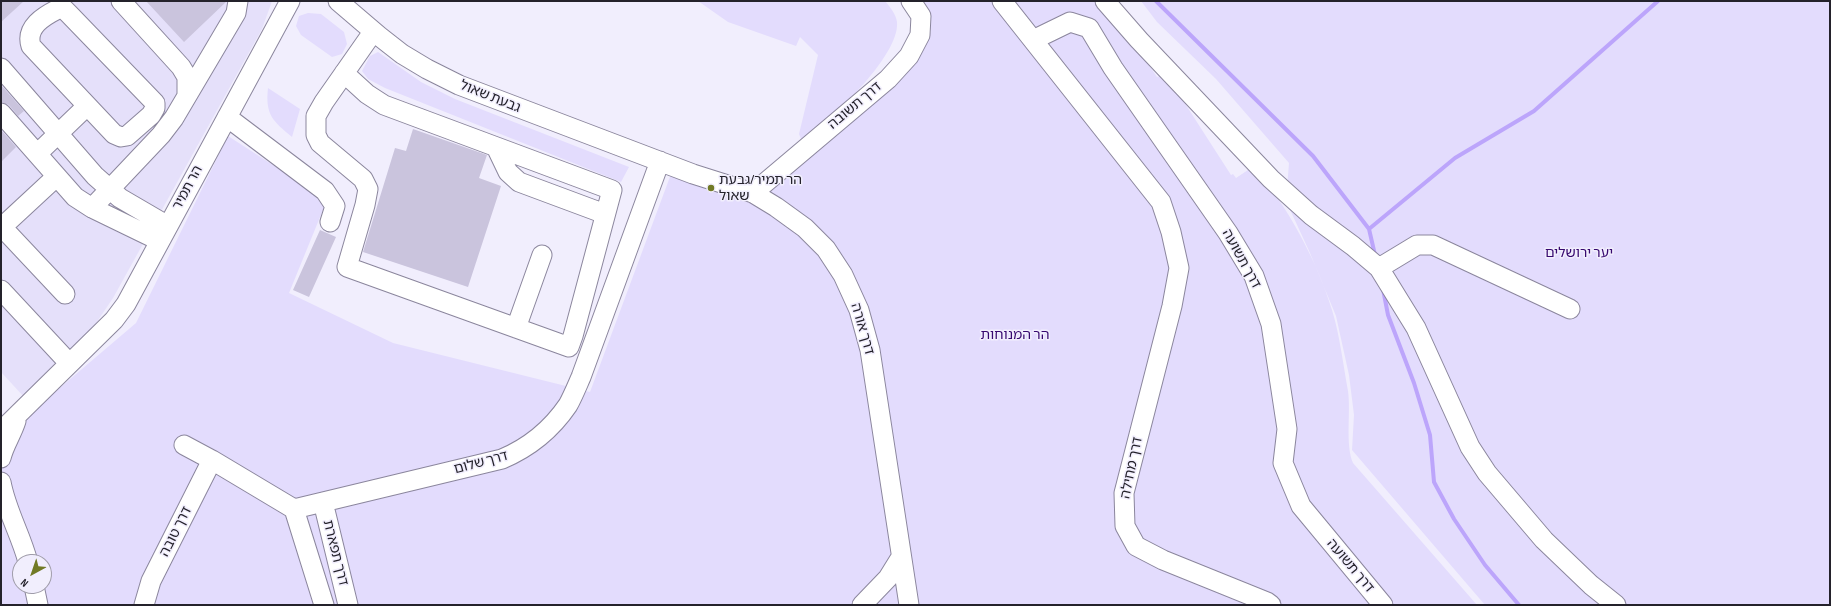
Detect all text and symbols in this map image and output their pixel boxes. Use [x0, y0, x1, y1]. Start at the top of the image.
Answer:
street label: גבעת שאול [457, 77, 523, 117]
street label: דרך תשובה [825, 79, 885, 133]
street label: הר תמיר [169, 163, 207, 213]
place label: הר תמיר/גבעת שאול [719, 172, 802, 204]
marker: הר תמיר/גבעת שאול [706, 183, 716, 193]
street label: דרך תשועה [1218, 227, 1264, 291]
park label: יער ירושלים [1545, 245, 1613, 261]
street label: דרך אורה [847, 301, 877, 357]
park label: הר המנוחות [981, 327, 1049, 343]
street label: דרך מחילה [1117, 436, 1147, 500]
street label: דרך שלום [452, 448, 510, 478]
street label: דרך טובה [156, 504, 196, 560]
street label: דרך תפארת [319, 518, 351, 588]
street label: דרך תשועה [1323, 536, 1377, 596]
north arrow [12, 554, 52, 594]
text: N [18, 576, 31, 590]

